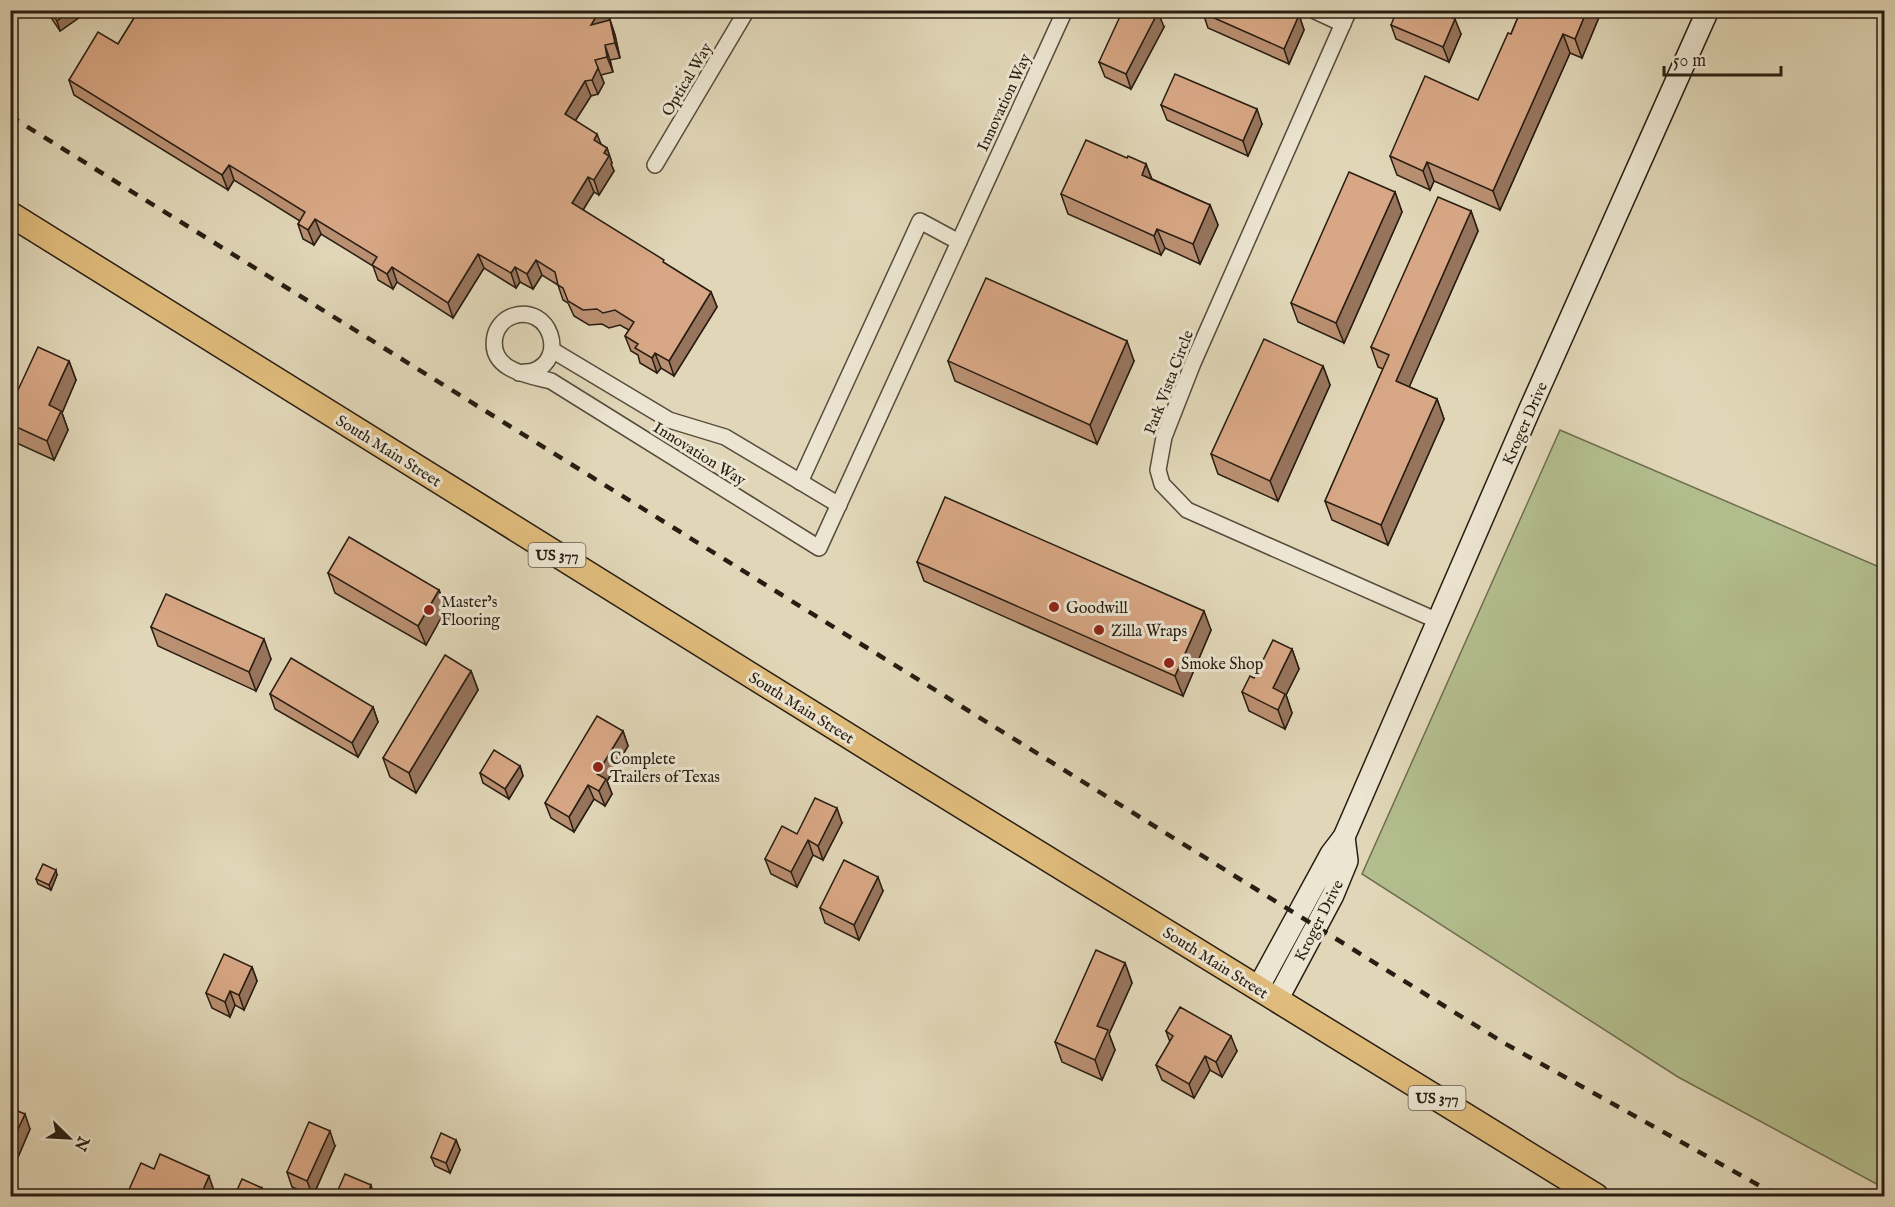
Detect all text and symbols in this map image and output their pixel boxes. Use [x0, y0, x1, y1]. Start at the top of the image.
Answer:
scale bar [1664, 39, 1781, 77]
street label: Optical Way [658, 40, 718, 120]
text: 50 m [1673, 50, 1706, 73]
street label: Innovation Way [973, 51, 1036, 155]
street label: Park Vista Circle [1141, 328, 1199, 438]
street label: Kroger Drive [1499, 379, 1553, 468]
street label: South Main Street [332, 411, 445, 492]
street label: Innovation Way [649, 418, 749, 491]
road number: US 377 [528, 543, 586, 567]
place label: Master’s Flooring [441, 593, 500, 631]
place label: Goodwill [1066, 599, 1129, 619]
marker: Goodwill [1047, 600, 1061, 614]
marker: Master’s Flooring [422, 603, 436, 617]
place label: Zilla Wraps [1111, 622, 1188, 642]
marker: Zilla Wraps [1092, 623, 1106, 637]
place label: Smoke Shop [1181, 655, 1264, 675]
marker: Smoke Shop [1162, 656, 1176, 670]
street label: South Main Street [745, 668, 858, 749]
place label: Complete Trailers of Texas [610, 750, 720, 788]
marker: Complete Trailers of Texas [591, 760, 605, 774]
street label: Kroger Drive [1291, 877, 1349, 965]
street label: South Main Street [1159, 923, 1272, 1004]
road number: US 377 [1408, 1086, 1466, 1110]
north arrow [39, 1108, 99, 1168]
text: N [69, 1132, 93, 1154]

